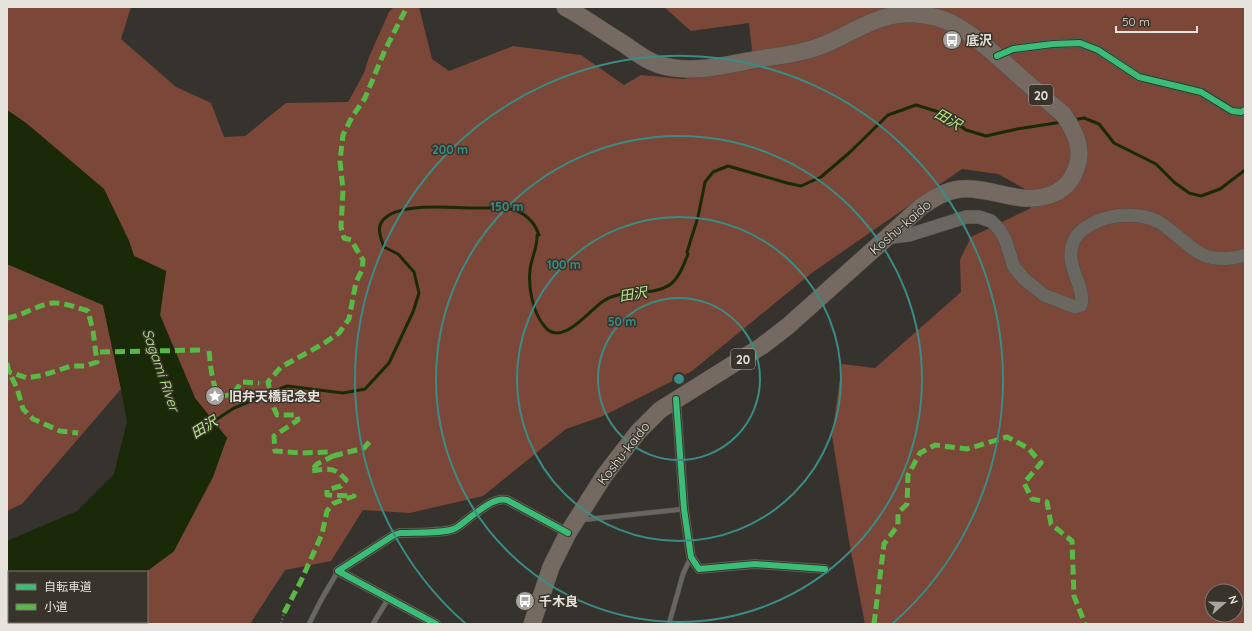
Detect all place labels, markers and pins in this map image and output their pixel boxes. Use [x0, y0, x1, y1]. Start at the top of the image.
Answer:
bus stop icon: 底沢 [941, 29, 963, 51]
place label: 底沢 [966, 32, 992, 48]
centre of rings [672, 372, 686, 386]
place icon: 旧弁天橋記念史 [204, 385, 226, 407]
place label: 旧弁天橋記念史 [229, 388, 321, 404]
bus stop icon: 千木良 [514, 590, 536, 612]
place label: 千木良 [539, 593, 578, 609]

